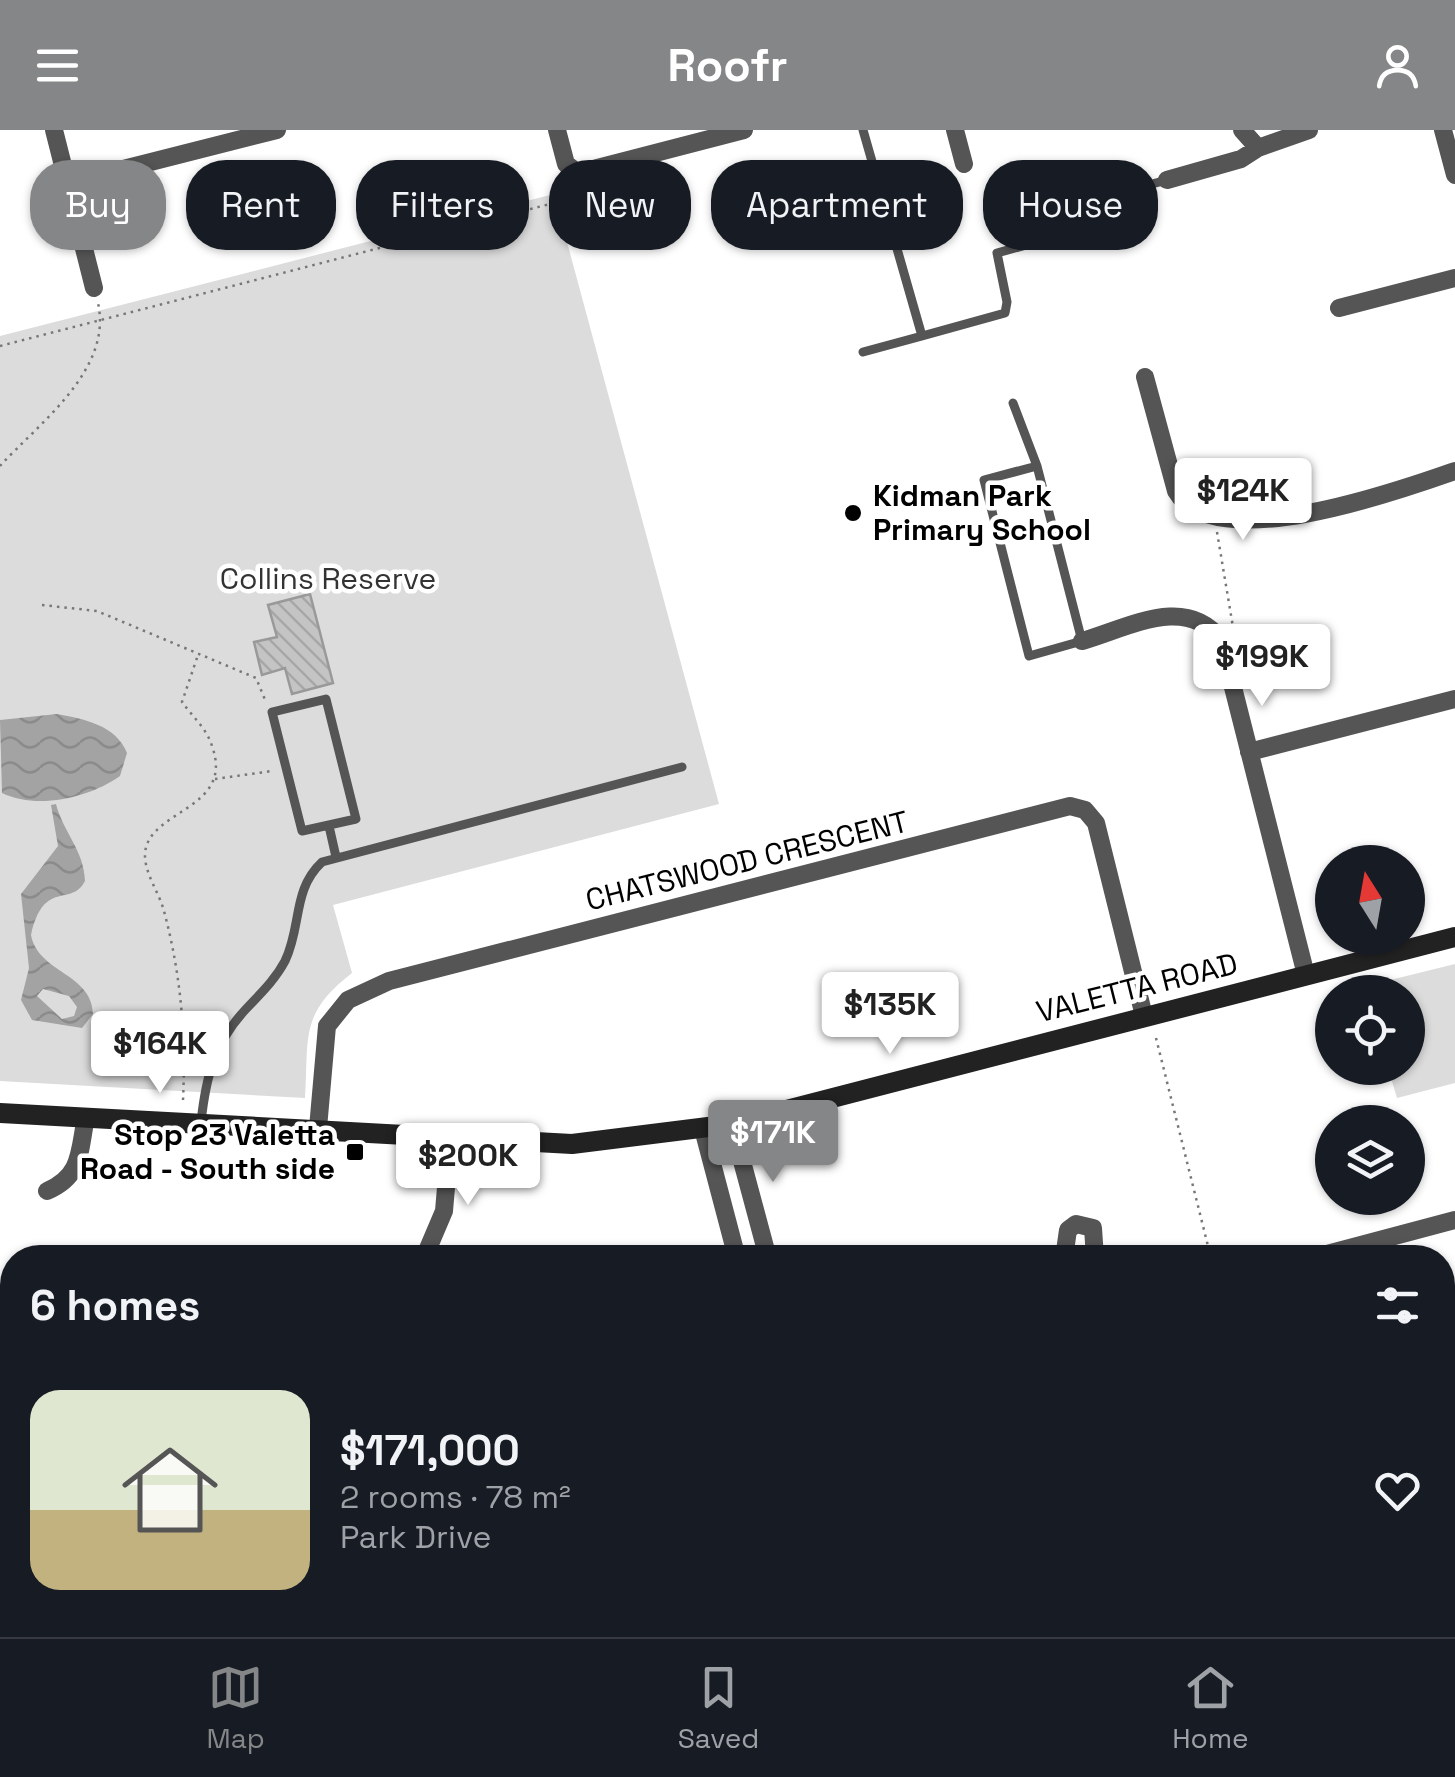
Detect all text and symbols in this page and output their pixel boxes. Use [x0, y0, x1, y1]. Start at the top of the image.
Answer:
text: Roofr [667, 37, 788, 94]
icon: menu [30, 38, 85, 93]
icon: person [1370, 38, 1425, 93]
chip: Buy [30, 160, 166, 250]
chip: Rent [186, 160, 336, 250]
chip: Filters [356, 160, 529, 250]
chip: New [549, 160, 691, 250]
chip: Apartment [711, 160, 963, 250]
chip: House [983, 160, 1158, 250]
pin: $124K [1173, 458, 1313, 543]
text: $124K [1197, 470, 1289, 510]
place label: Kidman Park Primary School [873, 476, 1091, 549]
marker: Kidman Park Primary School [842, 502, 864, 524]
park label: Collins Reserve [220, 559, 436, 598]
pin: $199K [1192, 624, 1332, 709]
text: $199K [1215, 636, 1309, 676]
street label: CHATSWOOD CRESCENT [581, 802, 912, 920]
north arrow [1315, 845, 1425, 955]
map controls [1315, 845, 1425, 1215]
street label: VALETTA ROAD [1032, 944, 1241, 1031]
pin: $135K [820, 972, 960, 1057]
button: locate [1315, 975, 1425, 1085]
text: $135K [844, 984, 936, 1024]
pin: $164K [90, 1011, 230, 1096]
text: $164K [113, 1023, 207, 1063]
pin: $171K [703, 1100, 843, 1185]
button: layers [1315, 1105, 1425, 1215]
text: $171K [730, 1112, 816, 1152]
place label: Stop 23 Valetta Road - South side [80, 1115, 335, 1188]
pin: $200K [398, 1123, 538, 1208]
text: $200K [418, 1135, 518, 1175]
marker: Stop 23 Valetta Road - South side [344, 1141, 366, 1163]
icon: filters [1370, 1278, 1425, 1333]
text: 6 homes [30, 1279, 200, 1332]
text: $171,000 [340, 1424, 520, 1477]
icon: home [110, 1430, 230, 1550]
icon: heart [1370, 1463, 1425, 1518]
text: 2 rooms · 78 m² [340, 1477, 571, 1517]
text: Park Drive [340, 1517, 491, 1557]
tab: Map [206, 1660, 265, 1756]
tab: Saved [678, 1660, 759, 1756]
tab: Home [1172, 1660, 1249, 1756]

